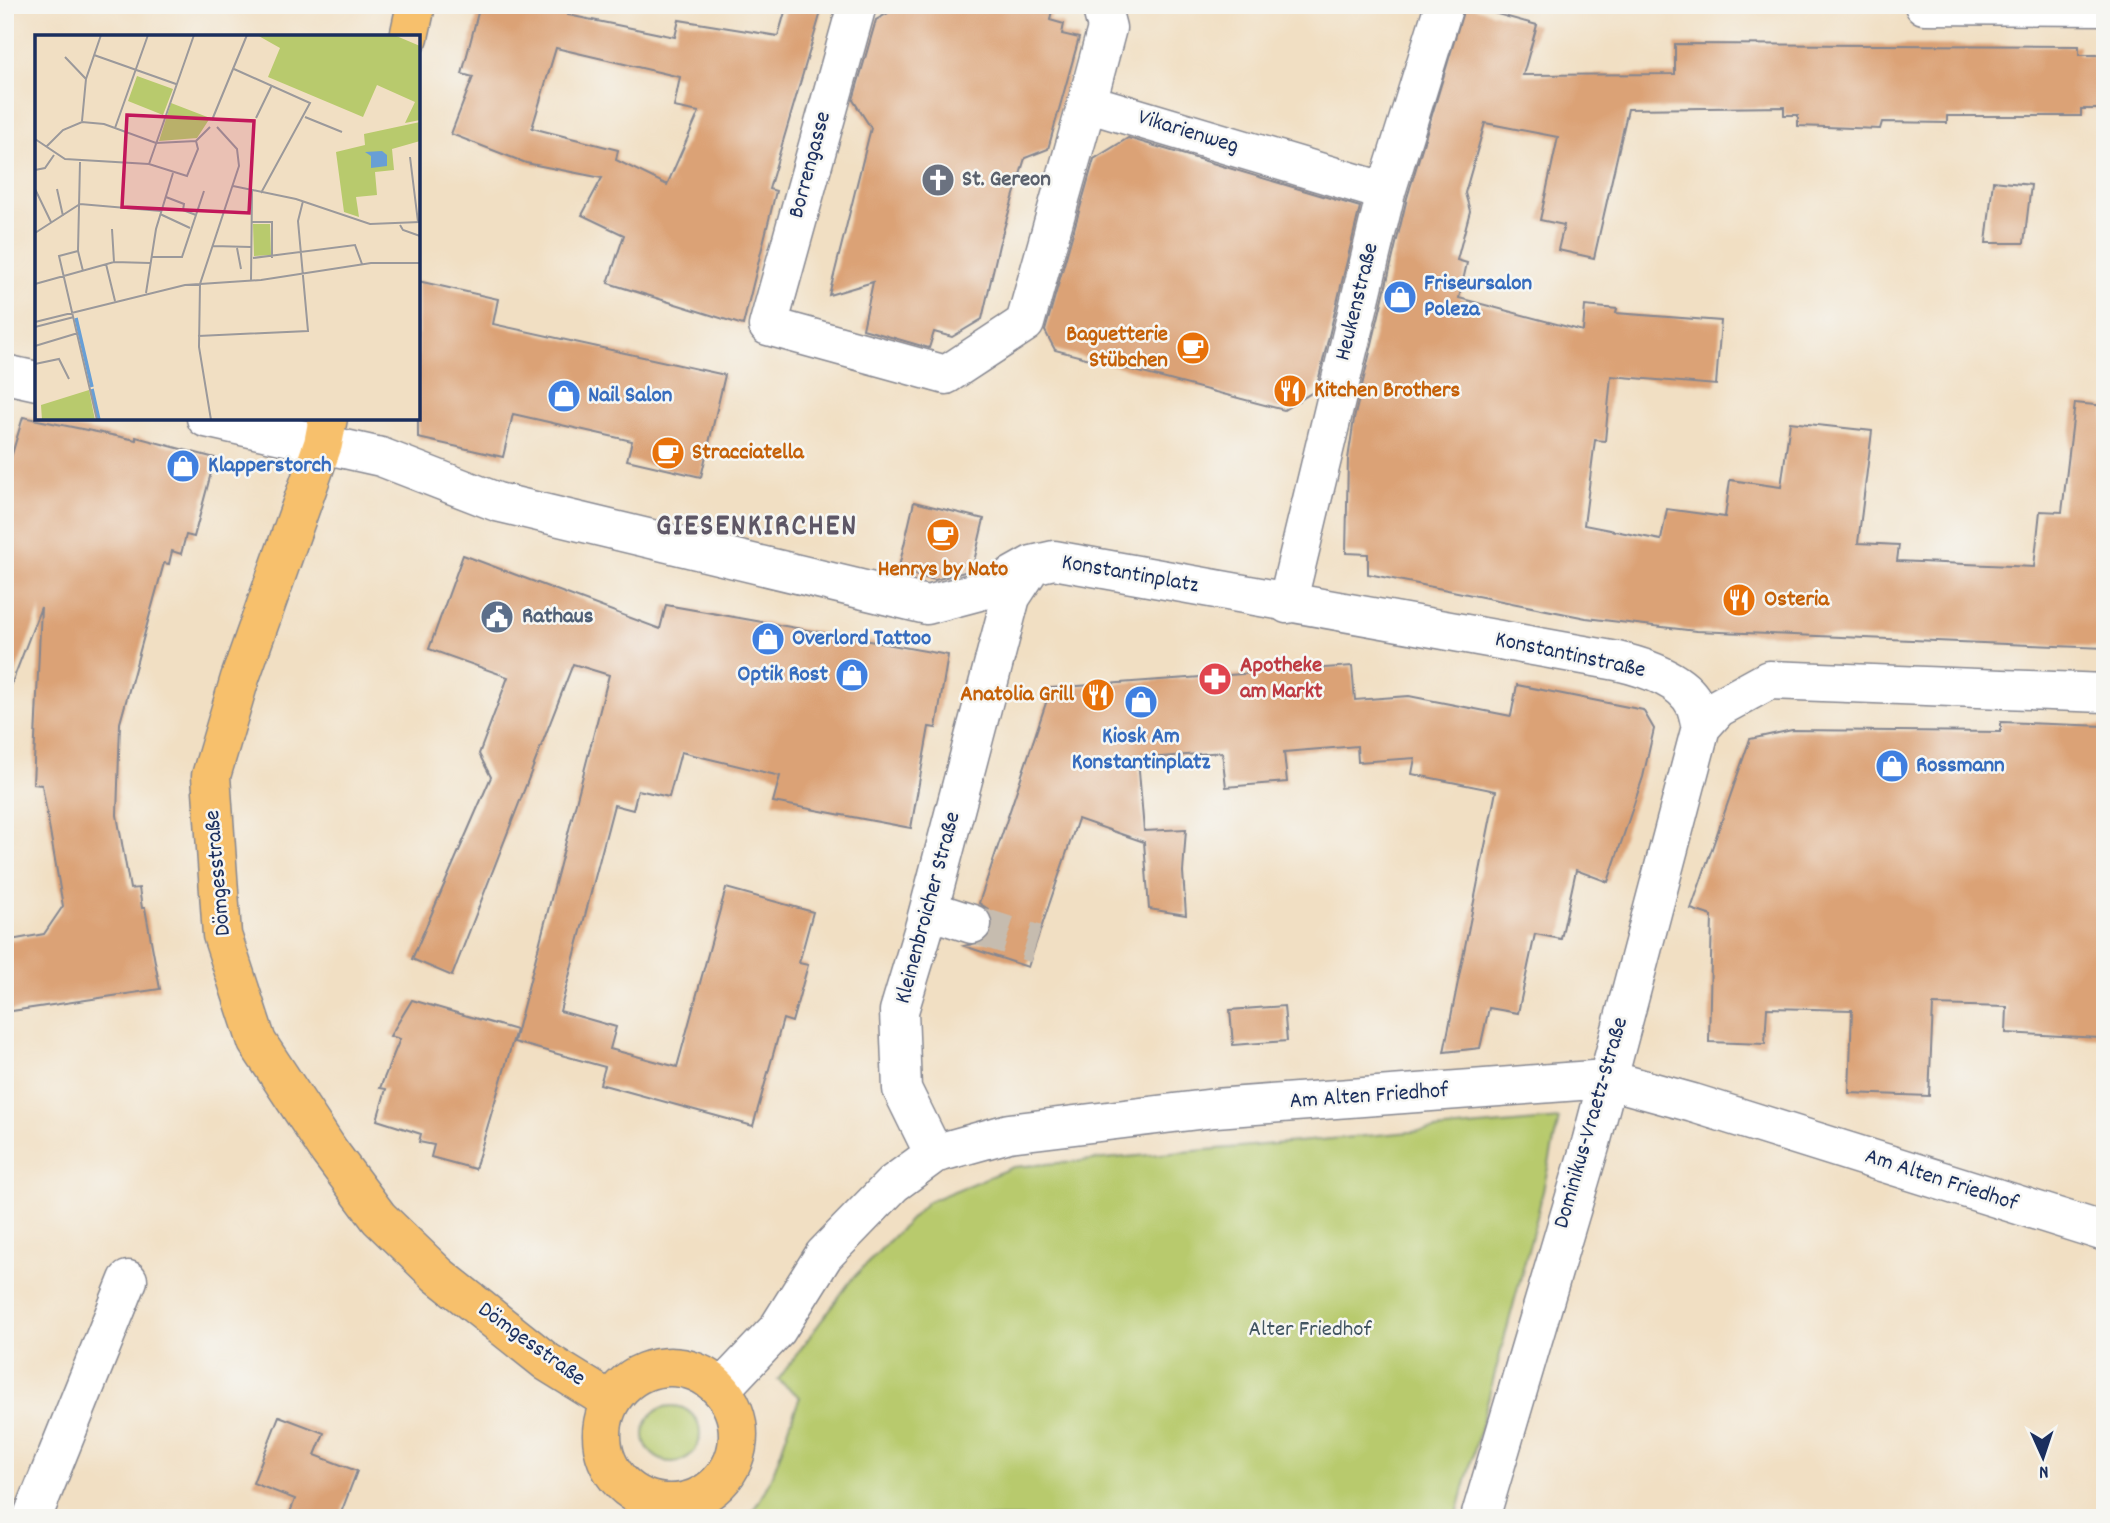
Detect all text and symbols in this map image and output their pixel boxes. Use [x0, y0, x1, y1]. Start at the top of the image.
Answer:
inset map [35, 35, 420, 420]
street label: Vikarienweg [1133, 102, 1243, 164]
street label: Borrengasse [781, 108, 841, 222]
church icon: St. Gereon [919, 161, 957, 199]
place label: St. Gereon [962, 164, 1051, 197]
street label: Heukenstraße [1327, 240, 1389, 364]
place label: Friseursalon Poleza [1424, 268, 1532, 327]
shop icon: Friseursalon Poleza [1381, 278, 1419, 316]
place label: Baguetterie Stübchen [1066, 319, 1168, 378]
cafe icon: Baguetterie Stübchen [1174, 329, 1212, 367]
restaurant icon: Kitchen Brothers [1271, 372, 1309, 410]
place label: Kitchen Brothers [1314, 375, 1460, 408]
shop icon: Nail Salon [545, 377, 583, 415]
place label: Nail Salon [588, 380, 673, 413]
cafe icon: Stracciatella [649, 434, 687, 472]
place label: Stracciatella [692, 437, 805, 470]
shop icon: Klapperstorch [164, 447, 202, 485]
place label: Klapperstorch [208, 450, 331, 483]
district label: GIESENKIRCHEN [656, 507, 858, 550]
cafe icon: Henrys by Nato [924, 516, 962, 554]
street label: Konstantinplatz [1059, 547, 1201, 603]
place label: Henrys by Nato [878, 554, 1008, 587]
restaurant icon: Osteria [1720, 581, 1758, 619]
place label: Osteria [1764, 584, 1830, 617]
public building icon: Rathaus [478, 598, 516, 636]
place label: Rathaus [522, 601, 594, 634]
shop icon: Overlord Tattoo [749, 620, 787, 658]
place label: Overlord Tattoo [792, 623, 931, 656]
street label: Konstantinstraße [1492, 624, 1648, 688]
place label: Apotheke am Markt [1240, 650, 1323, 709]
shop icon: Optik Rost [833, 656, 871, 694]
place label: Optik Rost [737, 659, 829, 692]
pharmacy icon: Apotheke am Markt [1196, 660, 1234, 698]
restaurant icon: Anatolia Grill [1079, 676, 1117, 714]
place label: Anatolia Grill [960, 679, 1075, 712]
shop icon: Kiosk Am Konstantinplatz [1122, 683, 1160, 721]
place label: Kiosk Am Konstantinplatz [1072, 721, 1211, 780]
shop icon: Rossmann [1873, 747, 1911, 785]
place label: Rossmann [1916, 750, 2005, 783]
street label: Kleinenbroicher Straße [888, 808, 970, 1008]
street label: Dömgesstraße [197, 809, 241, 937]
street label: Dominikus-Vraetz-Straße [1546, 1013, 1638, 1233]
street label: Am Alten Friedhof [1289, 1075, 1450, 1119]
street label: Am Alten Friedhof [1860, 1141, 2023, 1222]
street label: Dömgesstraße [470, 1295, 592, 1395]
park label: Alter Friedhof [1248, 1314, 1373, 1347]
north arrow [2008, 1422, 2078, 1492]
text: N [2038, 1457, 2049, 1484]

